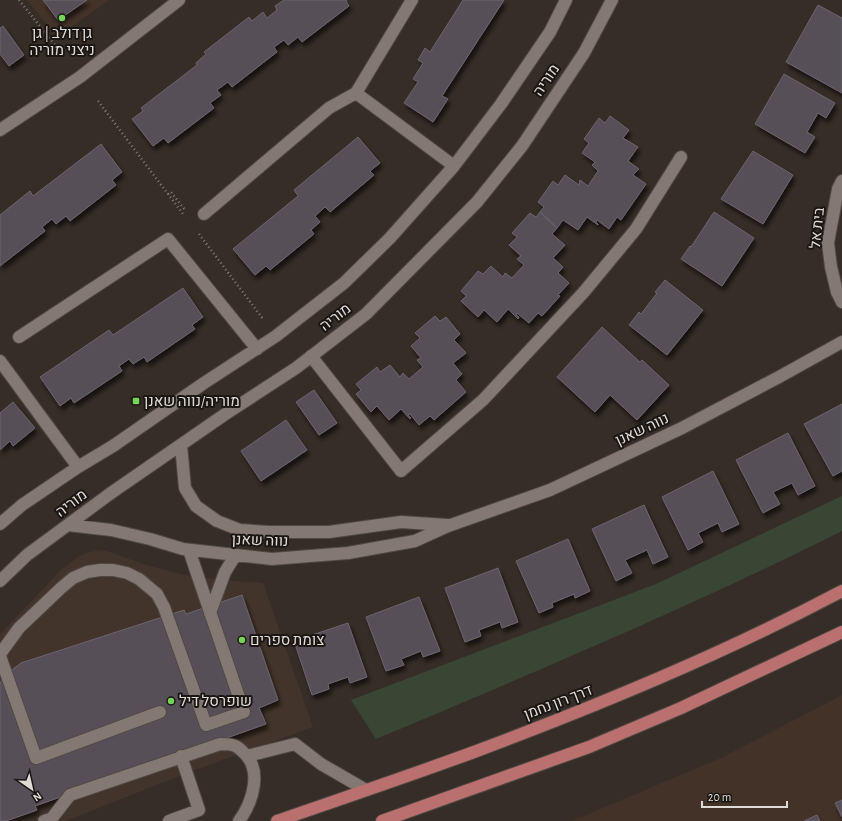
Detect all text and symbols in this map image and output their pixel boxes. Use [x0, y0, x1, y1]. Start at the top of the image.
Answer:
marker: גן דולב | גן ניצני מוריה [57, 13, 67, 23]
place label: גן דולב | גן ניצני מוריה [29, 26, 95, 58]
street label: מוריה [531, 62, 562, 99]
street label: בית אל [808, 206, 827, 250]
street label: מוריה [317, 301, 354, 334]
place label: מוריה/נווה שאנן [144, 394, 240, 409]
marker: מוריה/נווה שאנן [131, 396, 141, 406]
street label: נווה שאנן [613, 411, 671, 448]
street label: מוריה [53, 487, 90, 520]
street label: נווה שאנן [231, 532, 289, 549]
place label: צומת ספרים [250, 633, 324, 648]
marker: צומת ספרים [237, 635, 247, 645]
street label: דרך רון נחמן [522, 682, 595, 722]
place label: שופרסל דיל [179, 694, 252, 709]
marker: שופרסל דיל [166, 696, 176, 706]
north arrow [12, 769, 52, 809]
scale bar [702, 783, 787, 809]
text: N [31, 790, 44, 804]
text: 20 m [708, 791, 731, 803]

